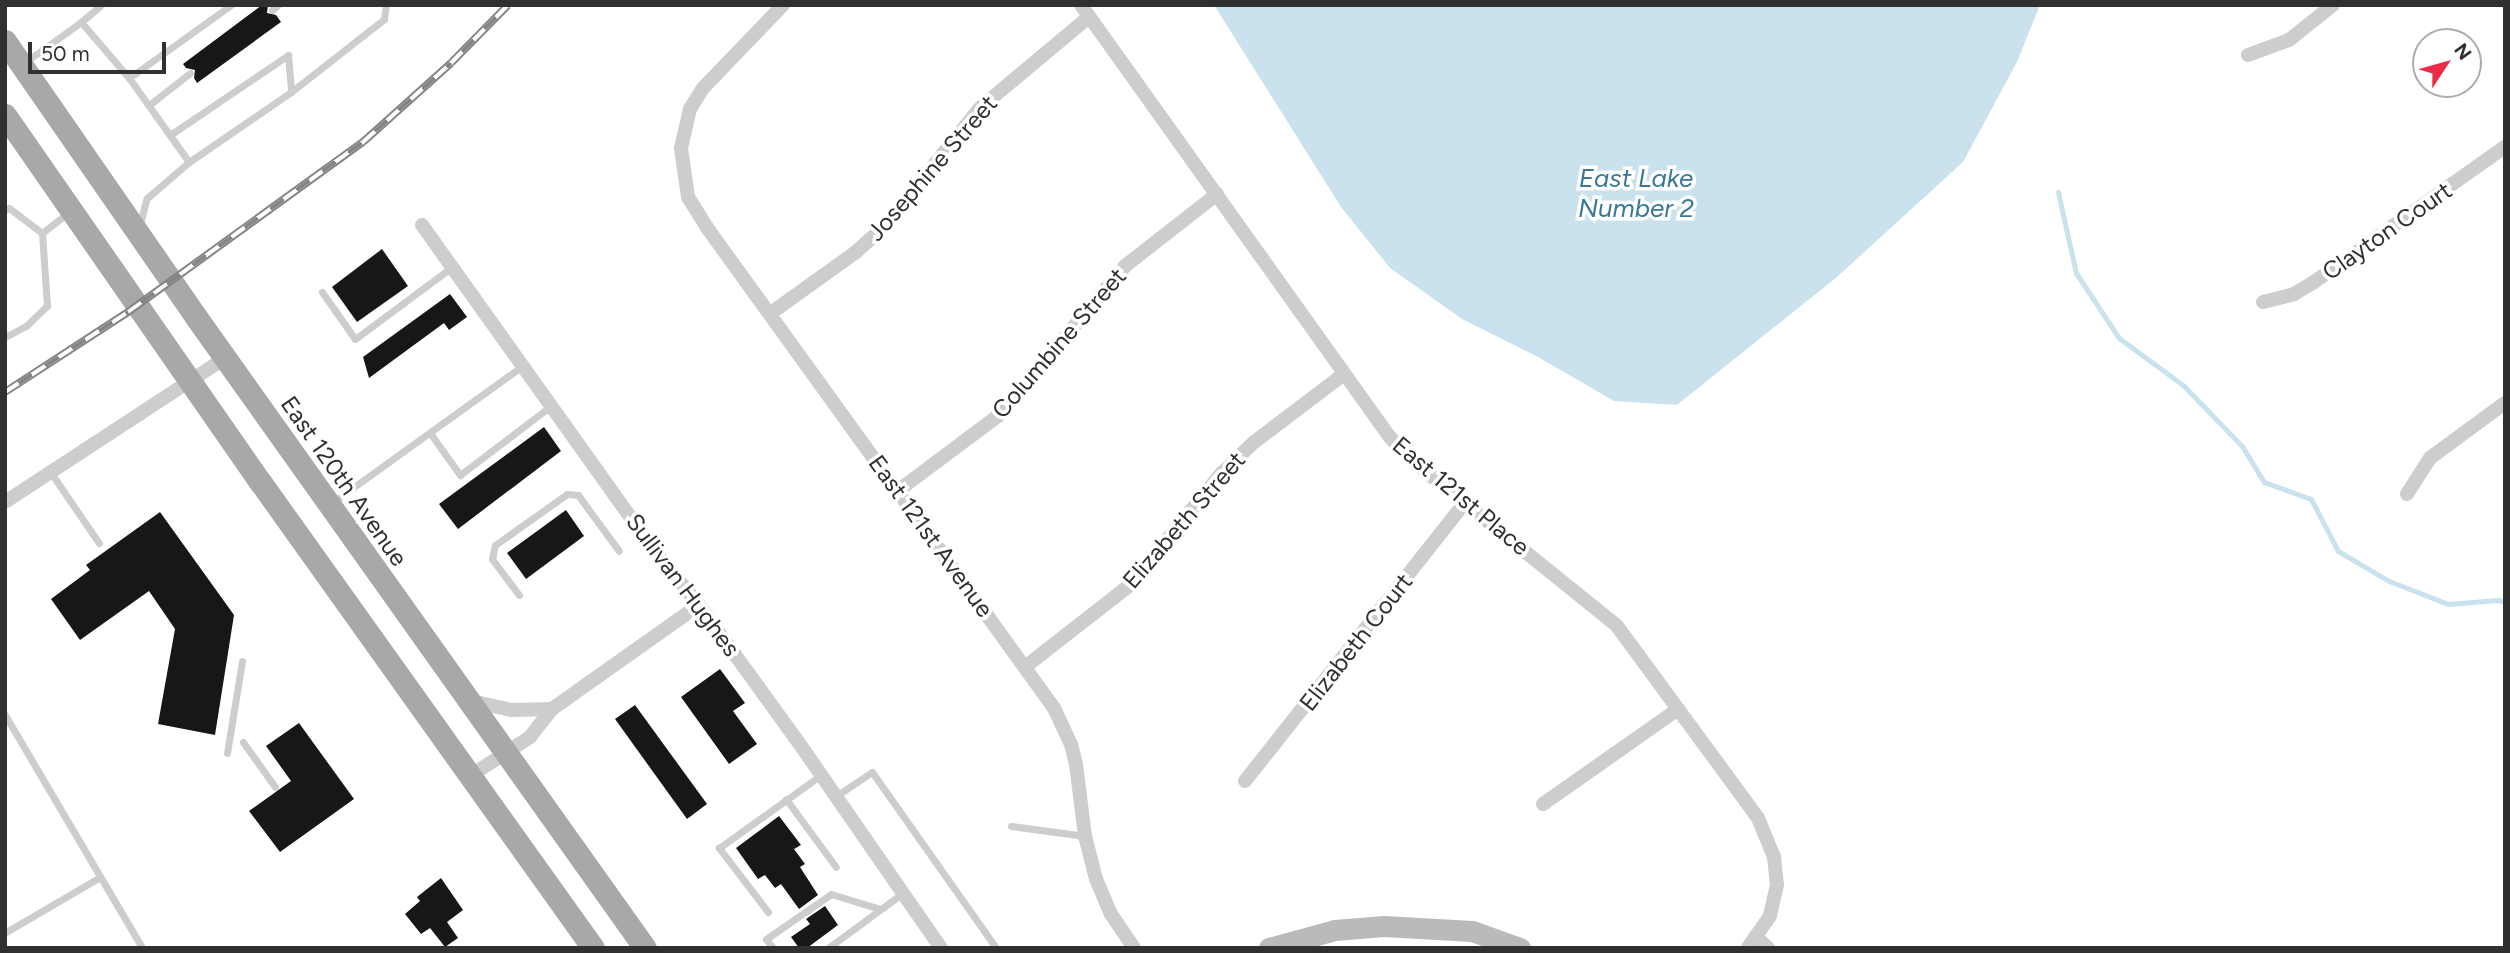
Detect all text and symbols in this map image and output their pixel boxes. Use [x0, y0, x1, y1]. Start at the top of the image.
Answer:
scale bar [32, 28, 170, 72]
north arrow [2412, 28, 2482, 98]
text: N [2449, 39, 2476, 64]
text: 50 m [41, 41, 90, 66]
street label: Josephine Street [861, 89, 1003, 247]
water label: East Lake Number 2 [1578, 163, 1694, 224]
street label: Clayton Court [2317, 176, 2457, 286]
street label: Columbine Street [986, 262, 1132, 424]
street label: East 120th Avenue [275, 390, 413, 572]
street label: East 121st Place [1387, 430, 1535, 562]
street label: Elizabeth Street [1117, 446, 1251, 594]
street label: East 121st Avenue [863, 449, 999, 623]
street label: Sullivan Hughes [620, 508, 746, 662]
street label: Elizabeth Court [1293, 568, 1419, 716]

